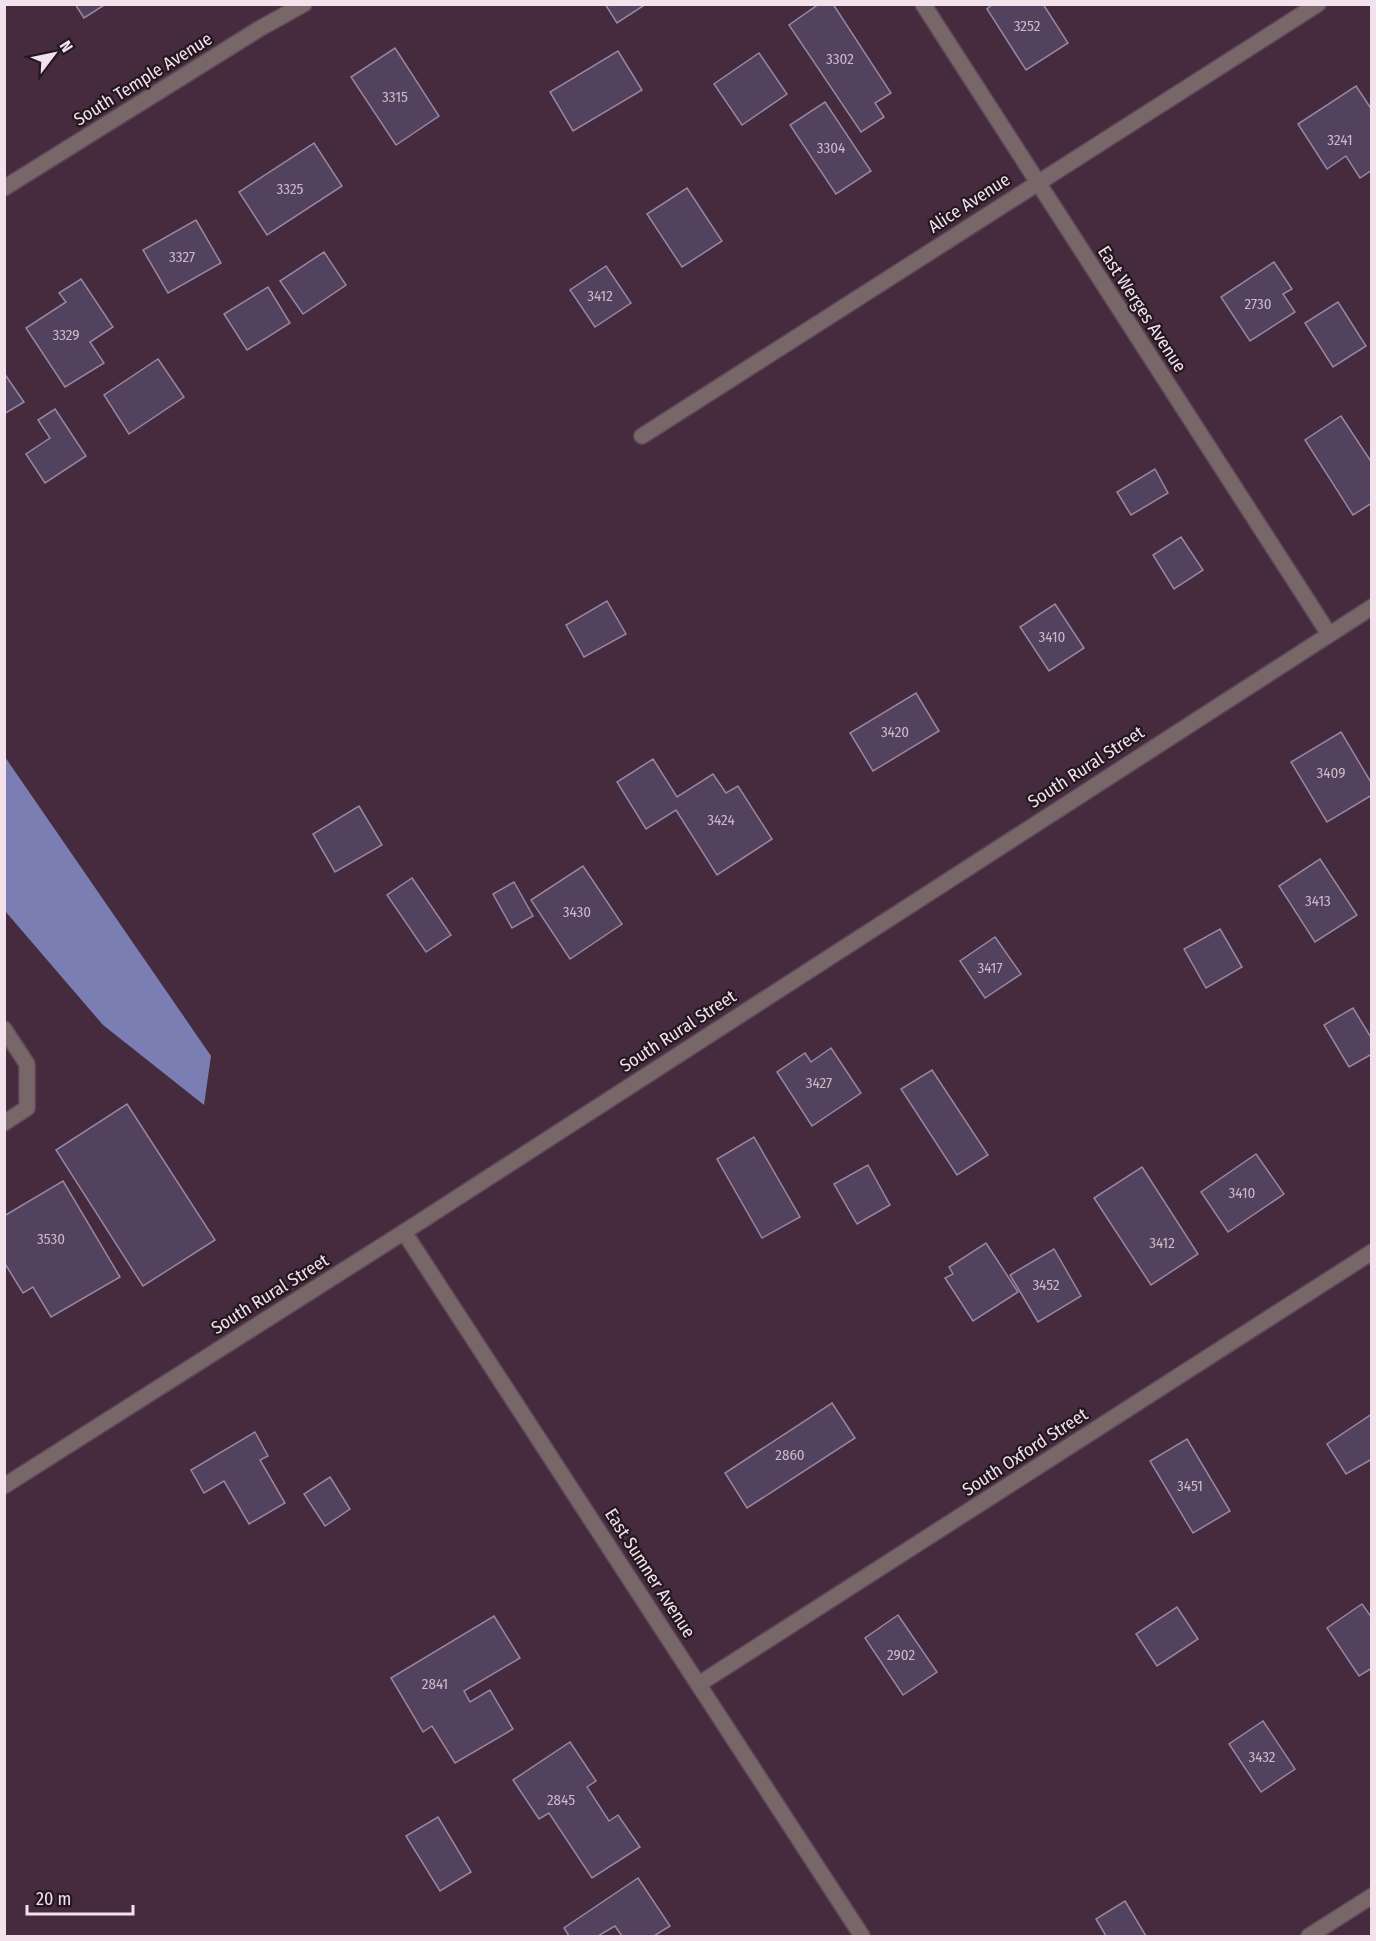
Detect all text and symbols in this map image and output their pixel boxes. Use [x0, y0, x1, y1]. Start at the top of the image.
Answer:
house number: 3252 [1014, 17, 1041, 35]
north arrow [24, 24, 84, 84]
street label: South Temple Avenue [70, 28, 216, 130]
text: N [56, 37, 77, 55]
house number: 3302 [826, 50, 854, 68]
house number: 3315 [382, 88, 408, 106]
house number: 3241 [1327, 131, 1353, 149]
house number: 3304 [817, 139, 845, 157]
street label: Alice Avenue [924, 168, 1014, 238]
house number: 3325 [277, 180, 304, 198]
street label: East Werges Avenue [1093, 242, 1191, 376]
house number: 3327 [169, 248, 195, 266]
house number: 3412 [587, 287, 613, 305]
house number: 2730 [1244, 295, 1272, 313]
house number: 3329 [52, 326, 80, 344]
house number: 3410 [1039, 628, 1065, 646]
street label: South Rural Street [1024, 721, 1148, 813]
house number: 3420 [881, 723, 909, 741]
house number: 3409 [1317, 764, 1345, 782]
house number: 3424 [707, 811, 735, 829]
house number: 3413 [1305, 892, 1331, 910]
house number: 3430 [563, 903, 591, 921]
house number: 3417 [977, 959, 1003, 977]
street label: South Rural Street [616, 985, 740, 1077]
house number: 3427 [806, 1074, 832, 1092]
house number: 3410 [1229, 1184, 1255, 1202]
house number: 3530 [37, 1230, 65, 1248]
house number: 3412 [1149, 1234, 1175, 1252]
street label: South Rural Street [207, 1249, 333, 1339]
house number: 3452 [1032, 1276, 1060, 1294]
street label: South Oxford Street [958, 1403, 1092, 1501]
house number: 2860 [775, 1446, 805, 1464]
house number: 3451 [1177, 1477, 1203, 1495]
street label: East Sumner Avenue [600, 1504, 700, 1642]
house number: 2902 [887, 1646, 915, 1664]
house number: 2841 [422, 1675, 448, 1693]
house number: 3432 [1248, 1748, 1276, 1766]
house number: 2845 [547, 1791, 575, 1809]
scale bar [27, 1878, 134, 1916]
text: 20 m [36, 1888, 71, 1910]

